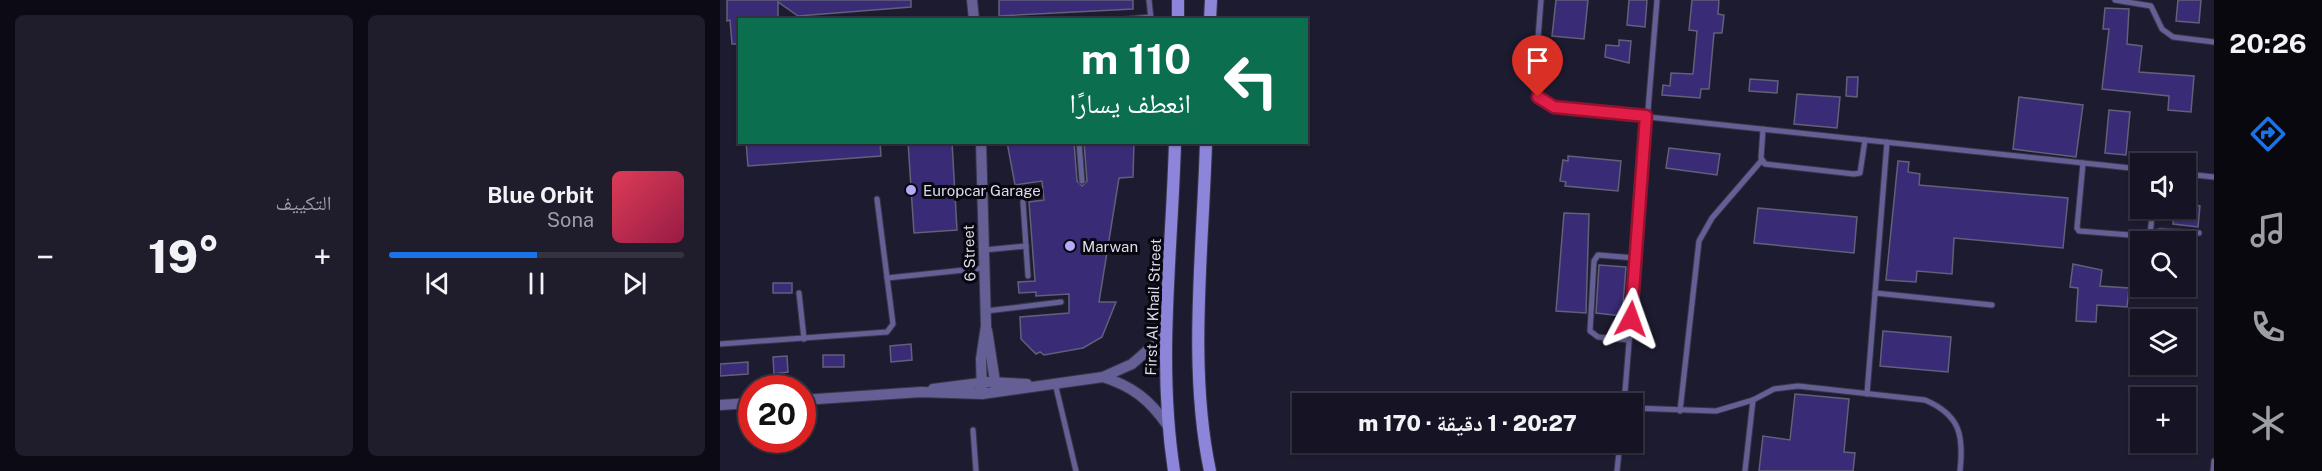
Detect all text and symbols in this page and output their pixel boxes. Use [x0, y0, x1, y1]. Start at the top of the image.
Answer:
text: 20:26 [2229, 27, 2307, 59]
text: 110 m [1081, 34, 1191, 83]
pin [1512, 35, 1563, 97]
icon: left [1212, 42, 1290, 120]
icon: arrive [1521, 44, 1554, 77]
text: انعطف يسارًا [1070, 87, 1191, 119]
icon: directions [2247, 113, 2289, 155]
map controls [2130, 153, 2196, 453]
button: sound [2130, 153, 2196, 219]
text: Blue Orbit [487, 182, 594, 208]
place label: Europcar Garage [923, 182, 1041, 199]
marker: Europcar Garage [904, 183, 918, 197]
text: التكييف [275, 191, 332, 215]
text: Sona [547, 208, 594, 232]
icon: music [2247, 209, 2289, 251]
street label: 6 Street [960, 224, 978, 282]
text: 19° [148, 230, 220, 283]
button: search [2130, 231, 2196, 297]
text: − [36, 238, 54, 276]
text: + [313, 238, 332, 276]
place label: Marwan [1082, 238, 1138, 255]
street label: First Al Khail Street [1142, 238, 1164, 376]
marker: Marwan [1063, 239, 1077, 253]
icon: previous [421, 267, 454, 300]
icon: pause [520, 267, 553, 300]
icon: next [618, 267, 651, 300]
position arrow [1599, 287, 1663, 351]
icon: phone [2247, 306, 2289, 348]
button: layers [2130, 309, 2196, 375]
speed limit sign: 20 [738, 375, 816, 453]
button: + [2130, 387, 2196, 453]
icon: climate [2247, 402, 2289, 444]
text: 20:27 · 1 دقيقة · 170 m [1358, 410, 1577, 436]

